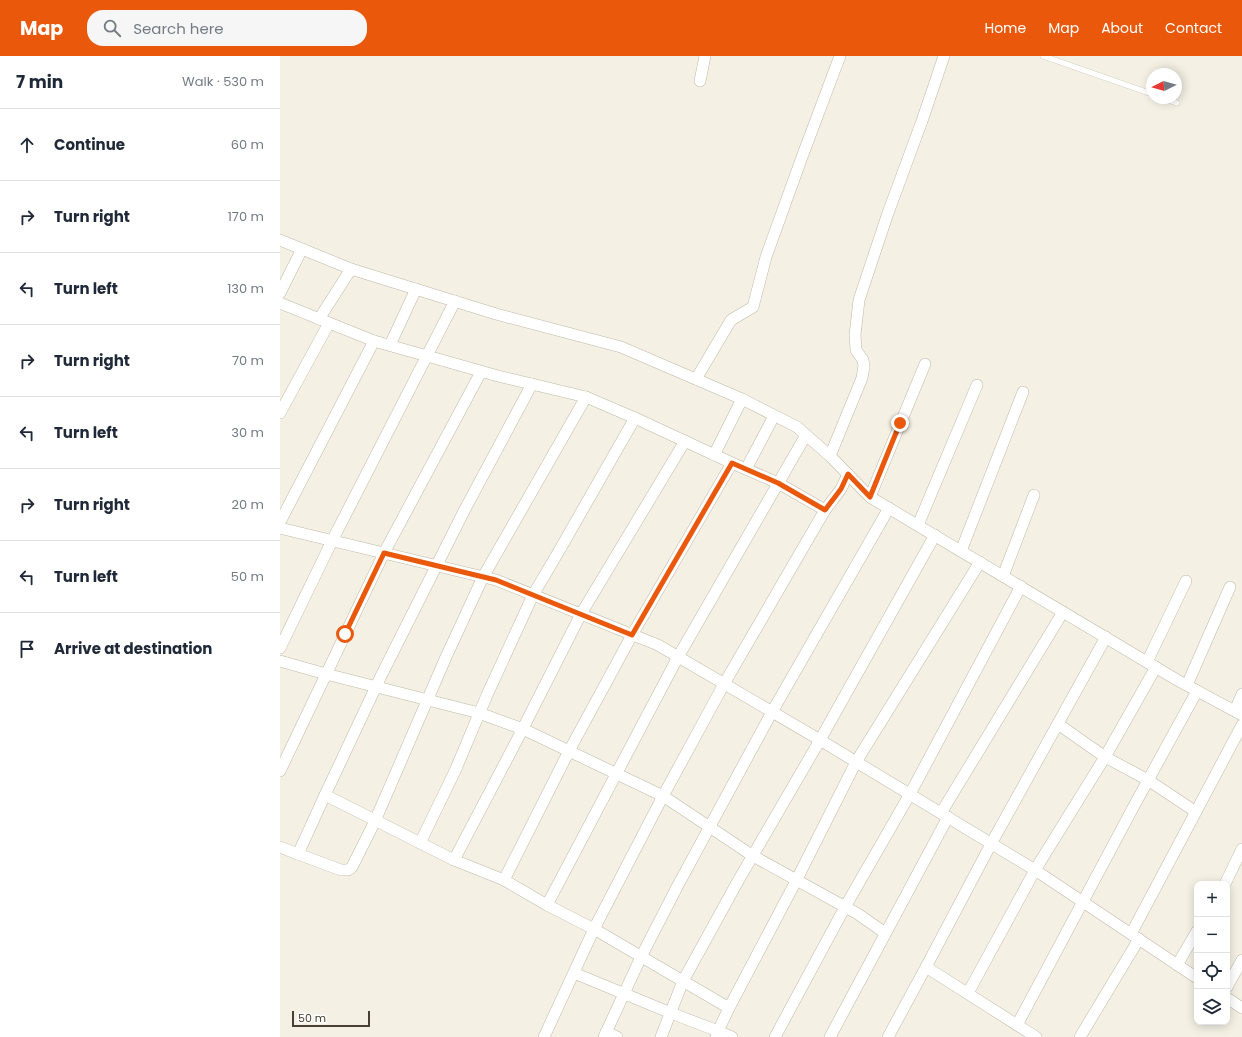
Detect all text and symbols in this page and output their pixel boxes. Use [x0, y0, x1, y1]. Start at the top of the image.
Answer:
search box [87, 10, 367, 46]
text: Map [20, 15, 63, 42]
icon: search [101, 17, 123, 39]
text: Search here [133, 18, 224, 39]
text: Home [984, 18, 1026, 38]
text: Map [1048, 18, 1079, 38]
text: About [1101, 18, 1143, 38]
text: Contact [1165, 18, 1222, 38]
north arrow [1146, 68, 1182, 104]
text: 7 min [16, 70, 63, 94]
text: Walk · 530 m [182, 72, 264, 91]
icon: ahead [16, 134, 38, 156]
text: Continue [54, 134, 125, 155]
text: 60 m [231, 135, 264, 154]
icon: right [16, 206, 38, 228]
text: Turn right [54, 206, 130, 227]
text: 170 m [228, 207, 264, 226]
icon: left [16, 278, 38, 300]
text: Turn left [54, 278, 118, 299]
text: 130 m [227, 279, 264, 298]
icon: right [16, 350, 38, 372]
text: Turn right [54, 350, 130, 371]
text: 70 m [232, 351, 264, 370]
route end [891, 414, 909, 432]
icon: left [16, 422, 38, 444]
text: Turn left [54, 422, 118, 443]
text: 30 m [231, 423, 264, 442]
icon: right [16, 494, 38, 516]
text: Turn right [54, 494, 130, 515]
text: 20 m [231, 495, 264, 514]
icon: left [16, 566, 38, 588]
text: Turn left [54, 566, 118, 587]
text: 50 m [231, 567, 264, 586]
route start [336, 625, 354, 643]
icon: arrive [16, 638, 38, 660]
text: Arrive at destination [54, 638, 212, 659]
map controls [1194, 881, 1230, 1025]
button: + [1194, 881, 1230, 917]
button: − [1194, 917, 1230, 953]
button: locate [1194, 953, 1230, 989]
button: layers [1194, 989, 1230, 1025]
scale bar [292, 1009, 370, 1028]
text: 50 m [298, 1010, 326, 1026]

